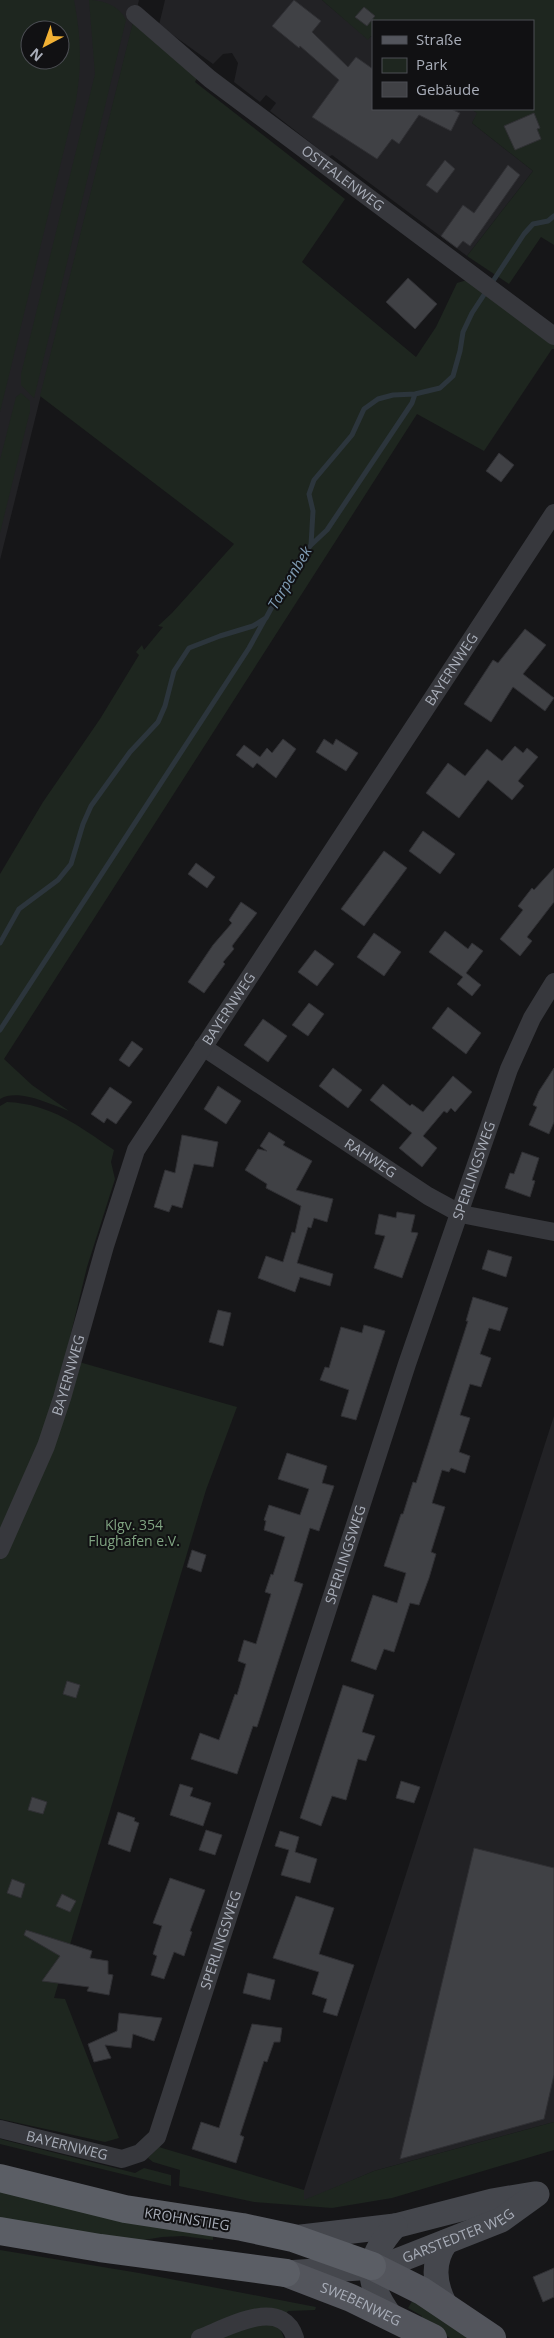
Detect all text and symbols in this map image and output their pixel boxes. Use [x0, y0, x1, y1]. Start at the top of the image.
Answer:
north arrow [20, 20, 70, 70]
legend [372, 20, 534, 110]
text: Straße [416, 29, 462, 49]
text: N [26, 44, 47, 66]
text: Park [416, 54, 447, 74]
text: Gebäude [416, 79, 480, 99]
street label: OSTFALENWEG [298, 141, 388, 215]
water label: Tarpenbek [263, 542, 316, 613]
street label: BAYERNWEG [420, 629, 482, 709]
street label: BAYERNWEG [197, 968, 259, 1049]
street label: SPERLINGSWEG [448, 1119, 499, 1222]
street label: RAHWEG [341, 1133, 401, 1182]
street label: BAYERNWEG [47, 1332, 88, 1418]
street label: SPERLINGSWEG [320, 1503, 370, 1606]
park label: Klgv. 354 Flughafen e.V. [88, 1515, 180, 1550]
street label: SPERLINGSWEG [195, 1888, 245, 1992]
street label: BAYERNWEG [24, 2126, 110, 2164]
street label: KROHNSTIEG [143, 2202, 231, 2235]
street label: GARSTEDTER WEG [399, 2204, 518, 2267]
street label: SWEBENWEG [318, 2277, 405, 2330]

